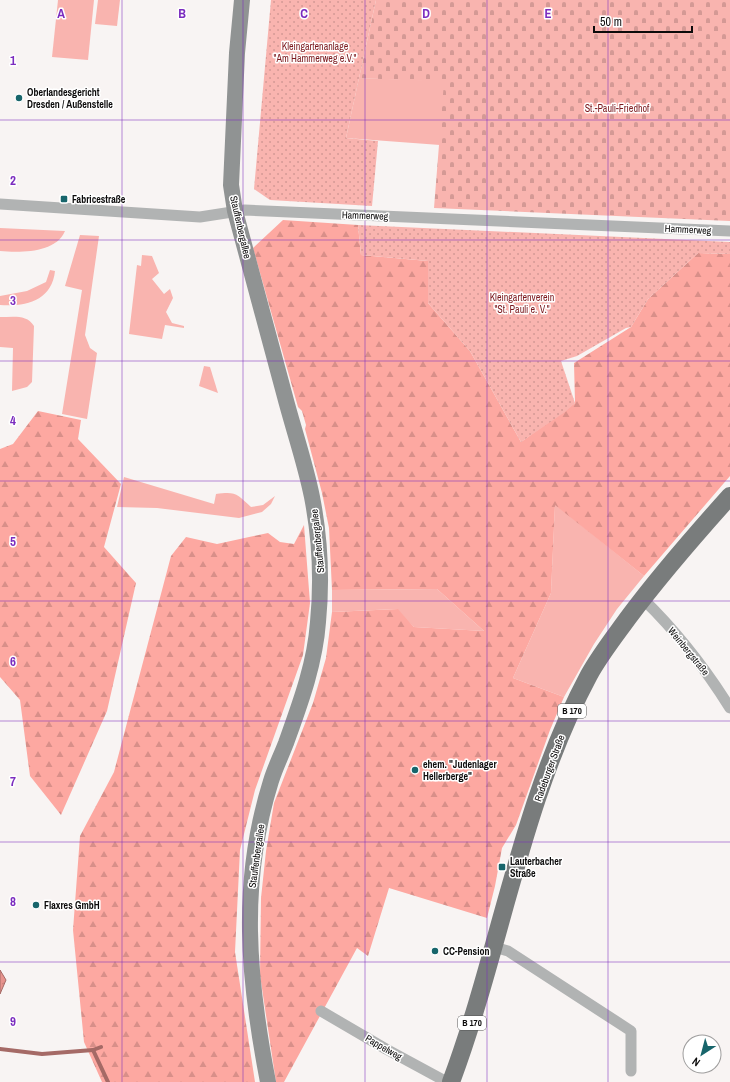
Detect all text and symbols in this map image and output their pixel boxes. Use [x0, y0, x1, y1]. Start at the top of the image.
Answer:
text: A [57, 5, 65, 22]
text: B [178, 5, 186, 22]
text: C [300, 5, 308, 22]
text: D [422, 5, 430, 22]
text: E [544, 5, 552, 22]
scale bar [594, 8, 692, 34]
text: 50 m [600, 14, 622, 30]
park label: Kleingartenanlage "Am Hammerweg e.V." [274, 40, 357, 65]
text: 1 [10, 52, 16, 69]
place label: Oberlandesgericht Dresden / Außenstelle [27, 86, 113, 111]
marker: Oberlandesgericht Dresden / Außenstelle [14, 93, 24, 103]
park label: St.-Pauli-Friedhof [585, 102, 650, 115]
text: 2 [10, 172, 16, 189]
place label: Fabricestraße [72, 193, 126, 206]
marker: Fabricestraße [59, 194, 69, 204]
street label: Stauffenbergallee [227, 194, 254, 260]
street label: Hammerweg [342, 208, 389, 223]
street label: Hammerweg [664, 222, 712, 237]
park label: Kleingartenverein "St. Pauli e. V." [490, 291, 554, 316]
text: 3 [10, 292, 16, 309]
text: 4 [10, 412, 16, 429]
street label: Stauffenbergallee [308, 508, 327, 574]
text: 5 [10, 533, 16, 550]
street label: Weinbergstraße [665, 624, 712, 679]
text: 6 [10, 653, 16, 670]
road number: B 170 [558, 704, 586, 718]
street label: Radeburger Straße [531, 733, 568, 803]
place label: ehem. "Judenlager Hellerberge" [423, 758, 497, 783]
marker: ehem. "Judenlager Hellerberge" [410, 765, 420, 775]
text: 7 [10, 773, 16, 790]
street label: Stauffenbergallee [246, 823, 267, 889]
place label: Lauterbacher Straße [510, 855, 563, 880]
marker: Lauterbacher Straße [497, 862, 507, 872]
text: 8 [10, 893, 16, 910]
place label: Flaxres GmbH [44, 899, 100, 912]
marker: Flaxres GmbH [31, 900, 41, 910]
place label: CC-Pension [443, 945, 489, 958]
marker: CC-Pension [430, 946, 440, 956]
text: 9 [10, 1013, 16, 1030]
road number: B 170 [458, 1016, 486, 1030]
street label: Pappelweg [363, 1032, 405, 1063]
north arrow [682, 1034, 722, 1074]
text: N [689, 1055, 703, 1070]

